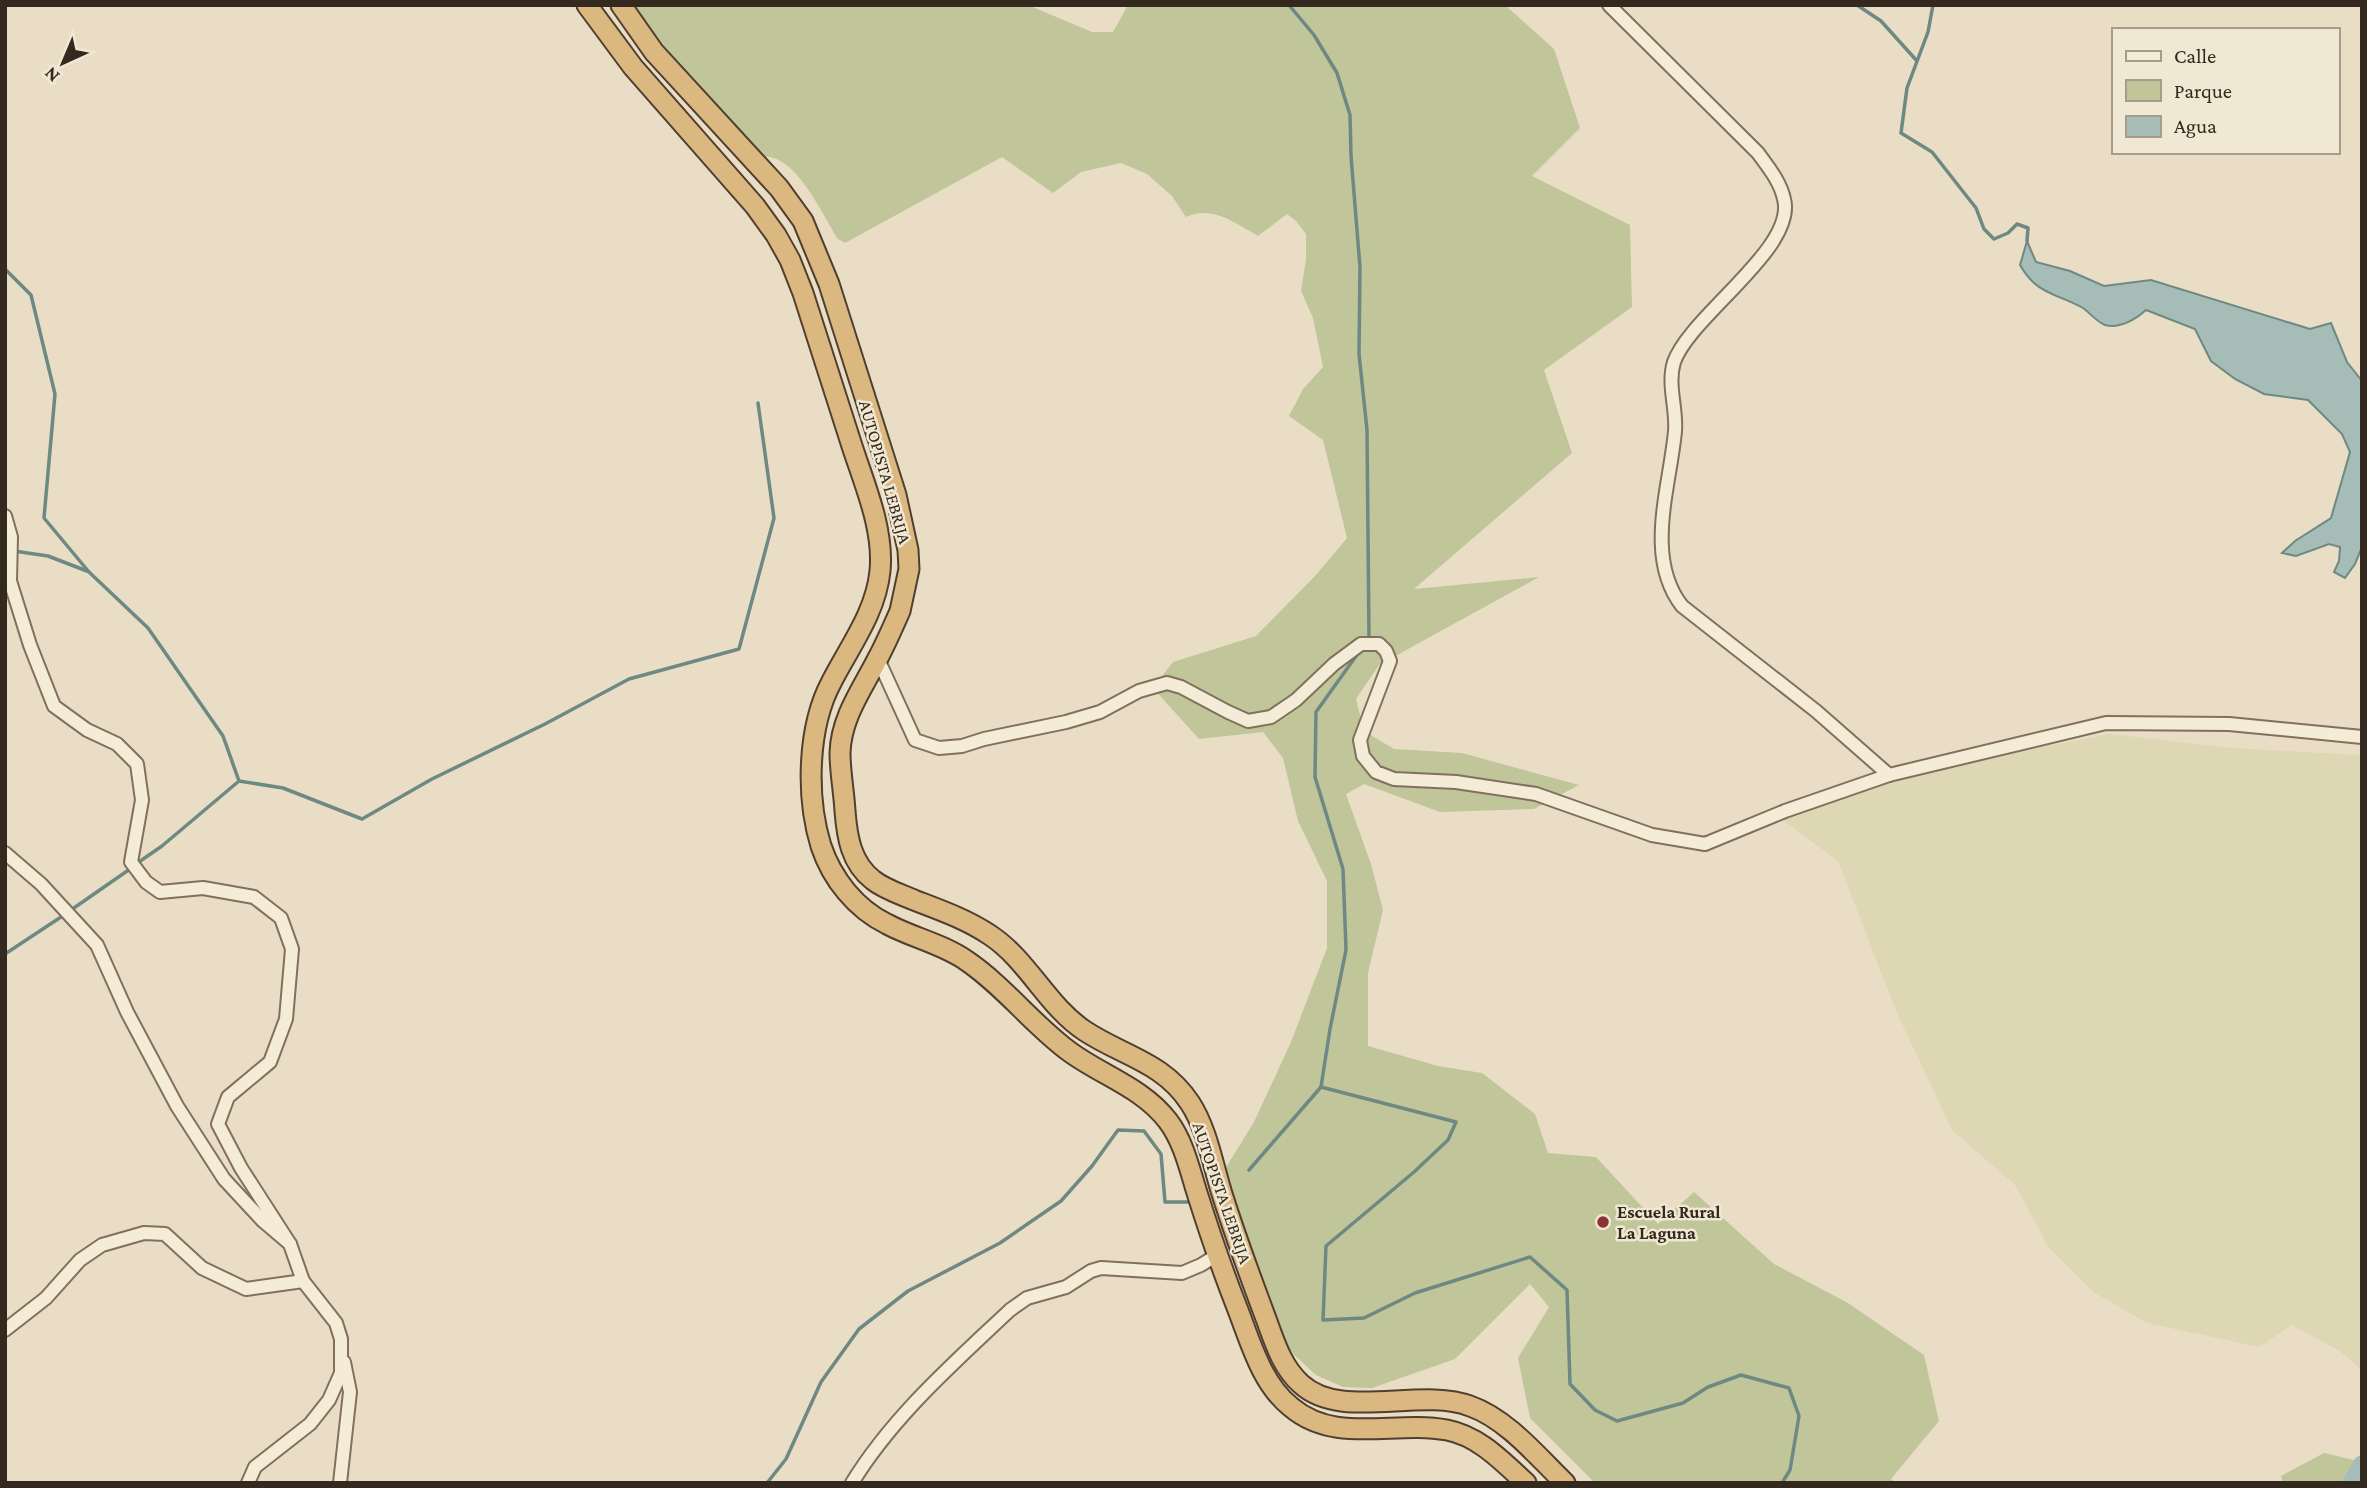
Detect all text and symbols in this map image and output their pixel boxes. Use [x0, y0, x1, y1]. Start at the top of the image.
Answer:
north arrow [28, 28, 98, 98]
legend [2112, 28, 2339, 154]
text: Calle [2174, 44, 2216, 68]
text: N [40, 63, 63, 87]
text: Parque [2174, 79, 2232, 103]
text: Agua [2174, 114, 2217, 138]
street label: AUTOPISTA LEBRIJA [855, 398, 915, 547]
street label: AUTOPISTA LEBRIJA [1188, 1119, 1256, 1267]
place label: Escuela Rural La Laguna [1617, 1202, 1720, 1243]
marker: Escuela Rural La Laguna [1595, 1214, 1611, 1230]

